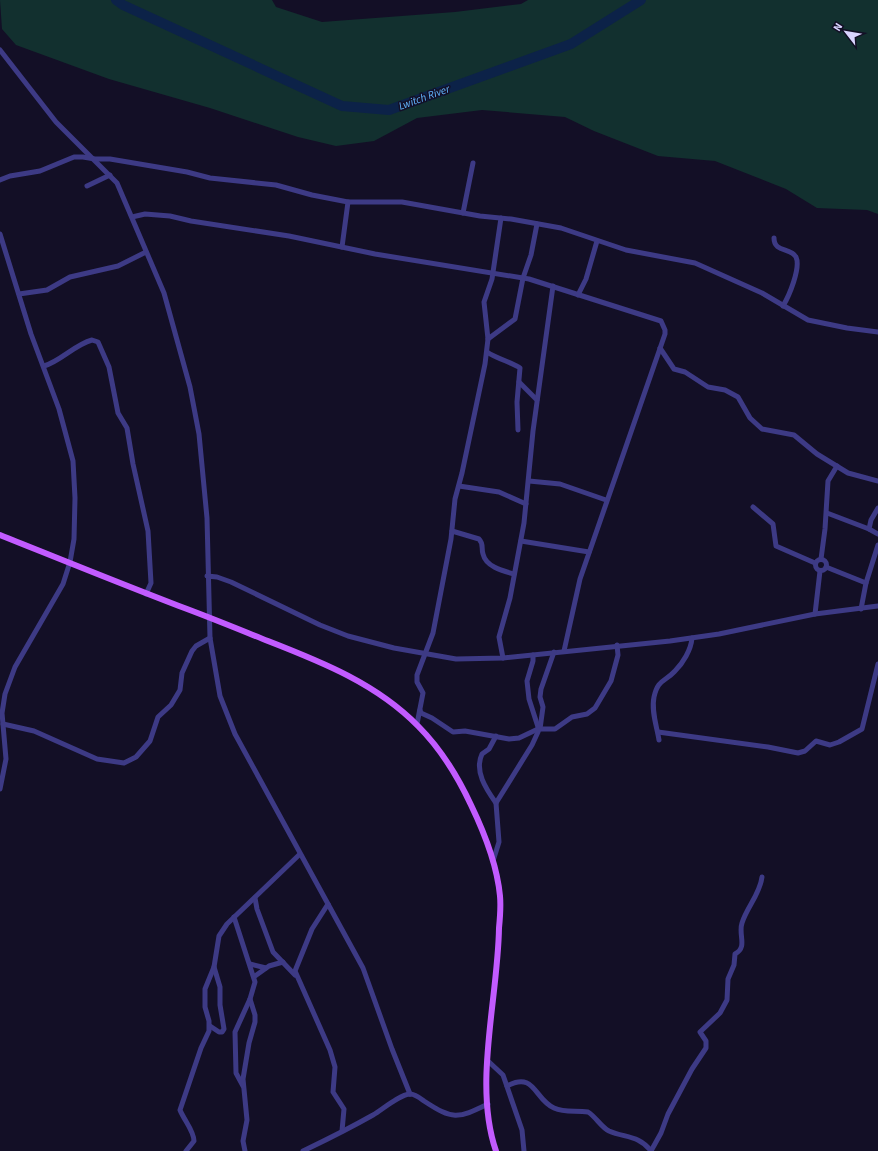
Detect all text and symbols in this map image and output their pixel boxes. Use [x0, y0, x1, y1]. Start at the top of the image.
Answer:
north arrow [826, 12, 866, 52]
text: N [830, 20, 846, 34]
water label: Lwitch River [396, 81, 453, 114]

